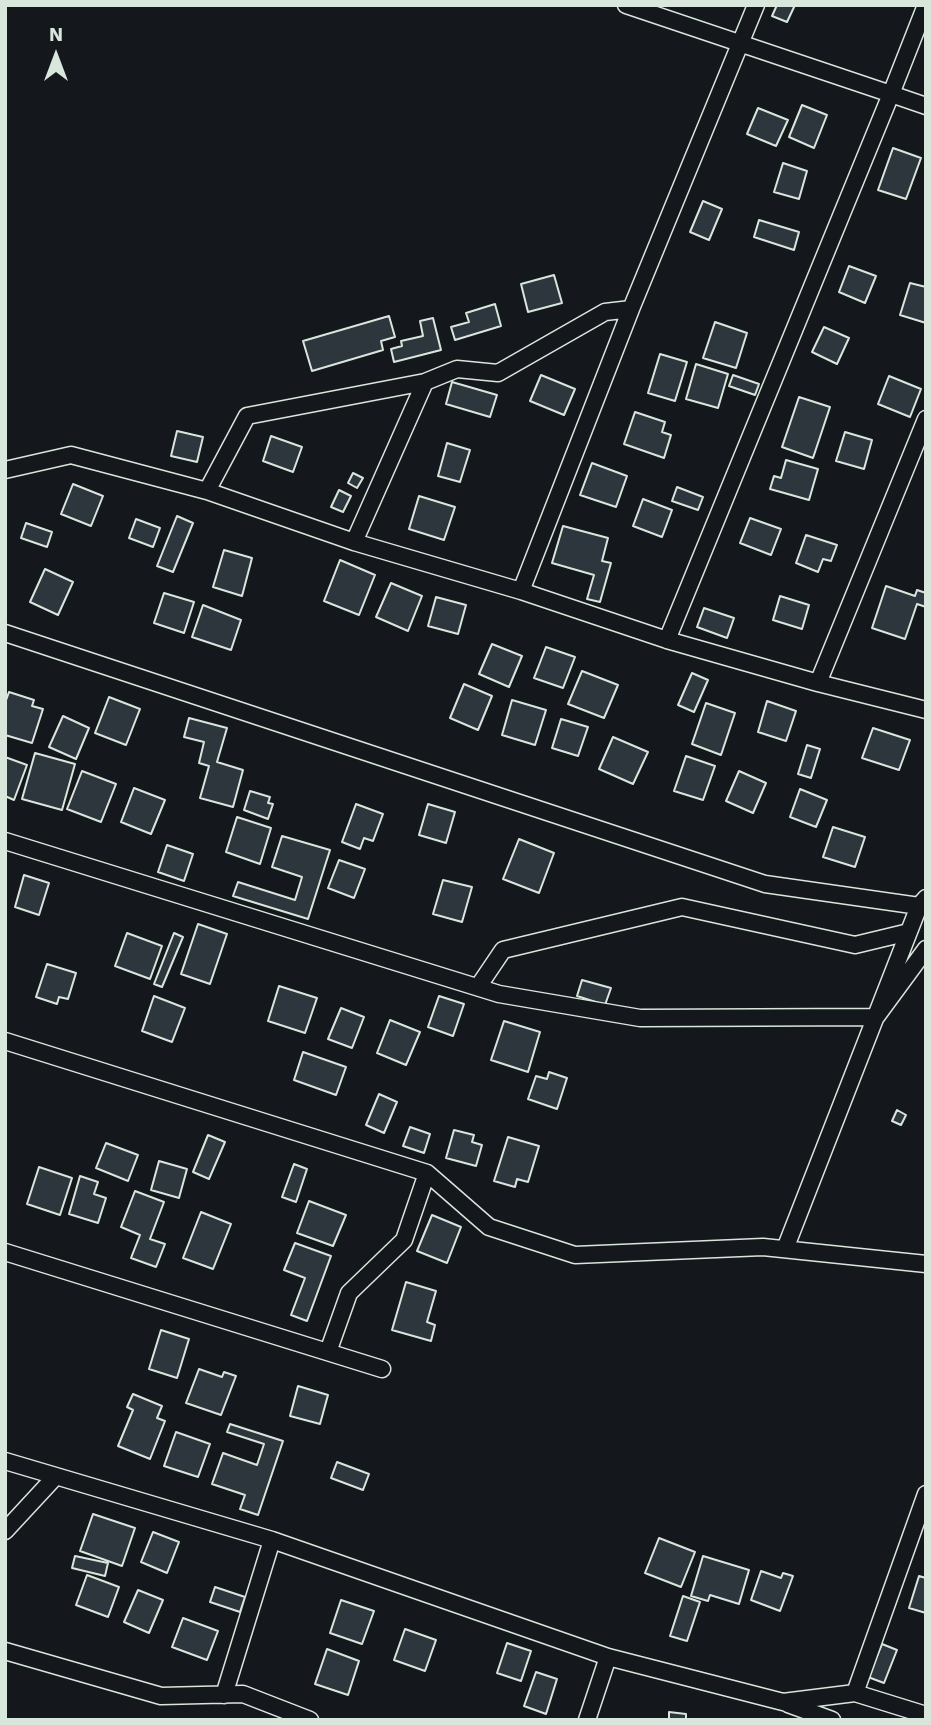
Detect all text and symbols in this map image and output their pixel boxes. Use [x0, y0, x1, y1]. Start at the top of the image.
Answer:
north arrow [21, 21, 91, 91]
text: N [49, 23, 63, 46]

